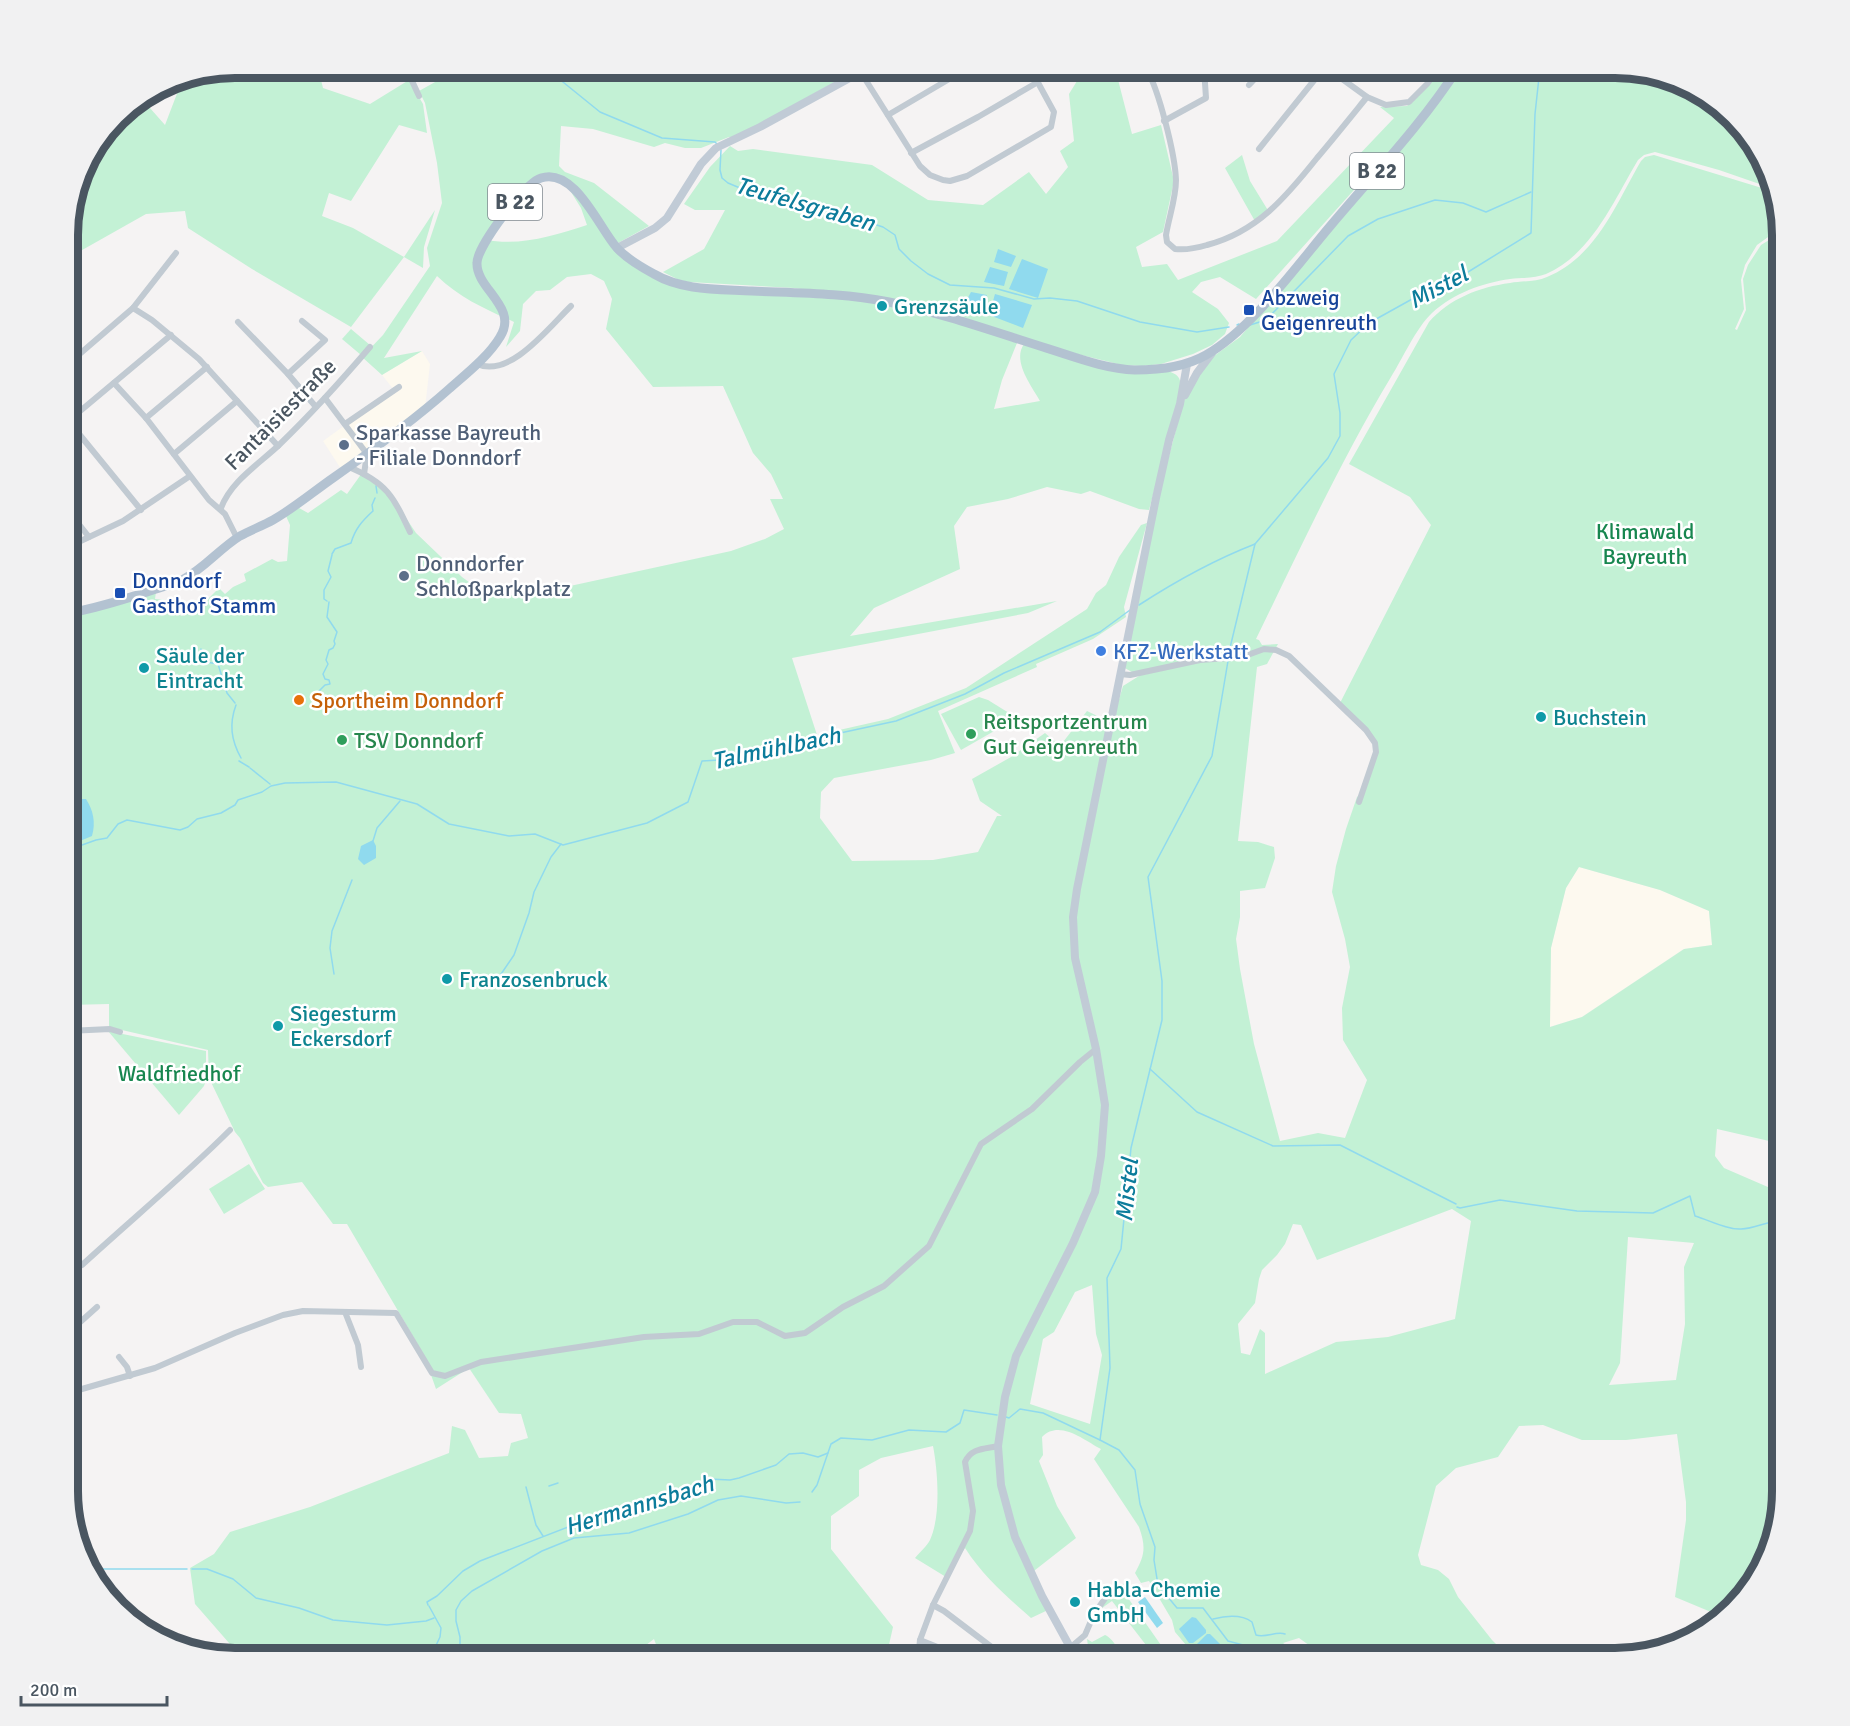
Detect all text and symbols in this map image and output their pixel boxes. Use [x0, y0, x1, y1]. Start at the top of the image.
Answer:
road number: B 22 [1350, 153, 1404, 189]
water label: Teufelsgraben [732, 170, 879, 238]
road number: B 22 [488, 184, 542, 220]
water label: Mistel [1403, 258, 1475, 315]
place label: Abzweig Geigenreuth [1261, 284, 1377, 336]
place label: Grenzsäule [894, 293, 999, 320]
marker: Grenzsäule [875, 299, 889, 313]
marker: Abzweig Geigenreuth [1242, 303, 1256, 317]
street label: Fantaisiestraße [219, 353, 342, 476]
place label: Sparkasse Bayreuth - Filiale Donndorf [356, 419, 541, 471]
marker: Sparkasse Bayreuth - Filiale Donndorf [337, 438, 351, 452]
park label: Klimawald Bayreuth [1596, 518, 1694, 570]
place label: Donndorfer Schloßparkplatz [416, 550, 571, 602]
place label: Donndorf Gasthof Stamm [132, 567, 276, 619]
marker: Donndorfer Schloßparkplatz [397, 569, 411, 583]
marker: Donndorf Gasthof Stamm [113, 586, 127, 600]
place label: KFZ-Werkstatt [1113, 638, 1249, 665]
place label: Säule der Eintracht [156, 642, 244, 694]
marker: KFZ-Werkstatt [1094, 644, 1108, 658]
marker: Säule der Eintracht [137, 661, 151, 675]
place label: Sportheim Donndorf [311, 687, 504, 714]
marker: Sportheim Donndorf [292, 693, 306, 707]
place label: Buchstein [1553, 704, 1647, 731]
place label: Reitsportzentrum Gut Geigenreuth [983, 708, 1148, 760]
marker: Buchstein [1534, 710, 1548, 724]
water label: Talmühlbach [709, 720, 844, 776]
place label: TSV Donndorf [354, 727, 484, 754]
marker: Reitsportzentrum Gut Geigenreuth [964, 727, 978, 741]
marker: TSV Donndorf [335, 733, 349, 747]
place label: Franzosenbruck [459, 966, 608, 993]
marker: Franzosenbruck [440, 972, 454, 986]
place label: Siegesturm Eckersdorf [290, 1000, 397, 1052]
marker: Siegesturm Eckersdorf [271, 1019, 285, 1033]
park label: Waldfriedhof [118, 1060, 242, 1087]
water label: Mistel [1109, 1155, 1145, 1223]
water label: Hermannsbach [561, 1468, 718, 1542]
place label: Habla-Chemie GmbH [1087, 1576, 1221, 1628]
marker: Habla-Chemie GmbH [1068, 1595, 1082, 1609]
scale bar [21, 1669, 166, 1707]
text: 200 m [30, 1679, 77, 1701]

